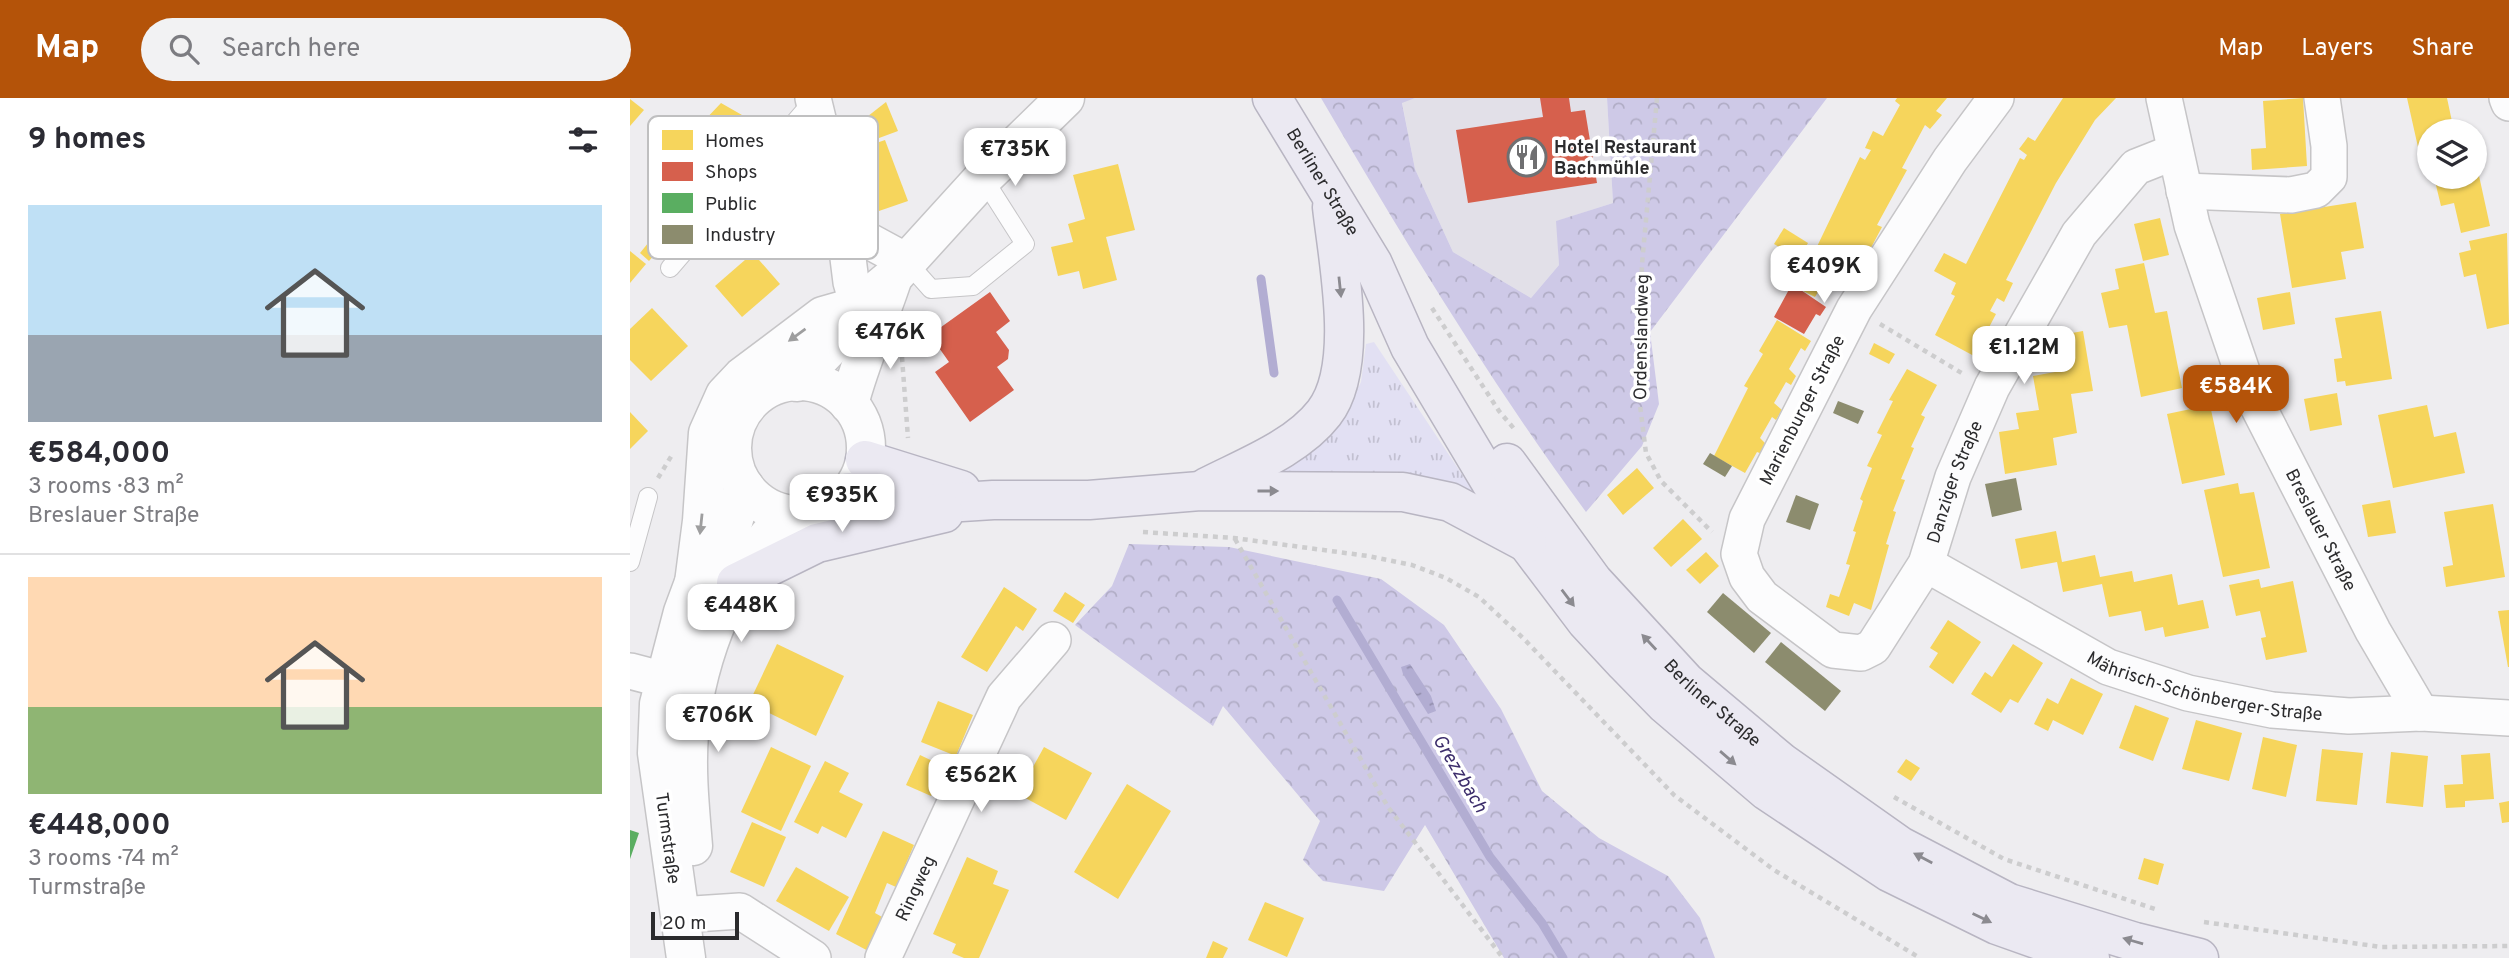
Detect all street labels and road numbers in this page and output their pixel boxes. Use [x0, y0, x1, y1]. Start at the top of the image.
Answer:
street label: Berliner Straße [1280, 124, 1363, 241]
street label: Ordenslandweg [1630, 274, 1655, 400]
street label: Marienburger Straße [1755, 332, 1851, 490]
street label: Danziger Straße [1923, 418, 1989, 546]
street label: Breslauer Straße [2279, 466, 2361, 595]
street label: Mährisch-Schönberger-Straße [2082, 647, 2323, 727]
street label: Berliner Straße [1658, 655, 1765, 753]
street label: Turmstraße [649, 791, 684, 886]
street label: Ringweg [892, 852, 942, 925]

